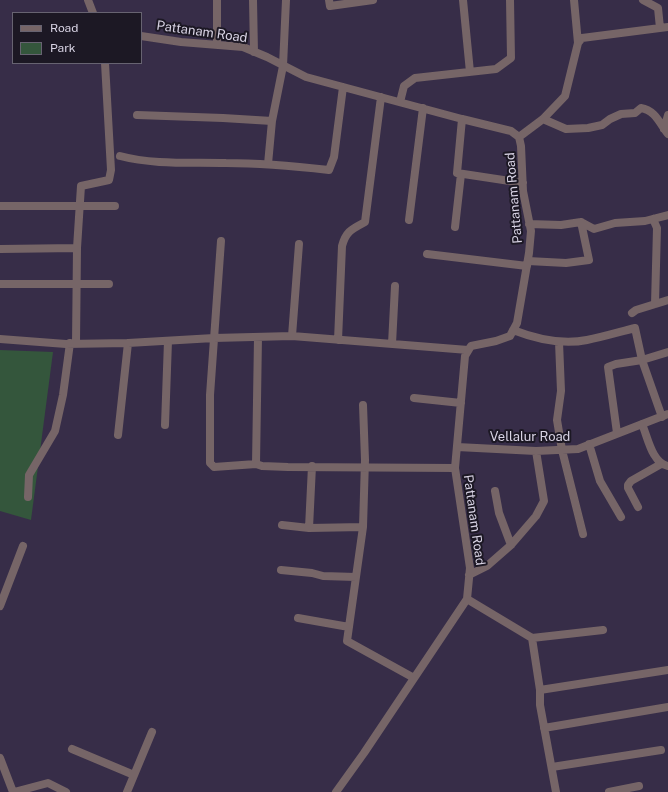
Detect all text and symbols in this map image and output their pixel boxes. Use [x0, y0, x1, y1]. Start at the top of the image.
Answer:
legend [12, 12, 142, 64]
street label: Pattanam Road [156, 18, 248, 46]
text: Road [50, 21, 78, 35]
text: Park [50, 41, 76, 55]
street label: Pattanam Road [502, 152, 526, 244]
street label: Vellalur Road [490, 429, 570, 445]
street label: Pattanam Road [460, 474, 488, 566]

